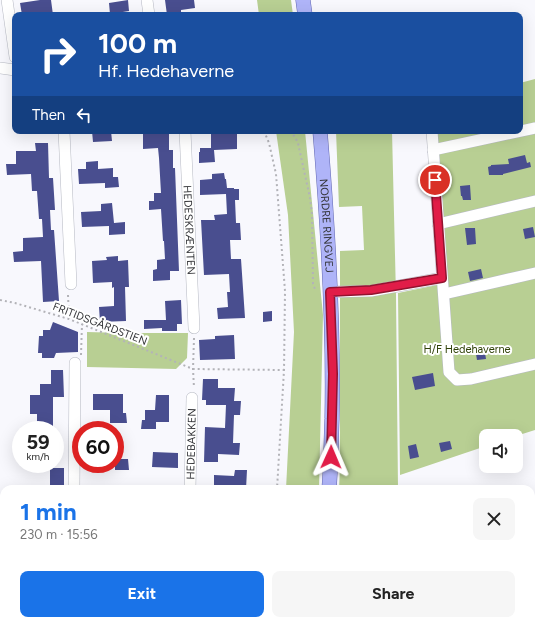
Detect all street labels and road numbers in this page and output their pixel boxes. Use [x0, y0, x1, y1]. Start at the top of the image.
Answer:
street label: NORDRE RINGVEJ [317, 178, 336, 273]
street label: HEDESKRÆNTEN [181, 185, 198, 275]
street label: FRITIDSGÅRDSTIEN [51, 299, 150, 348]
street label: HEDEBAKKEN [184, 408, 198, 480]

